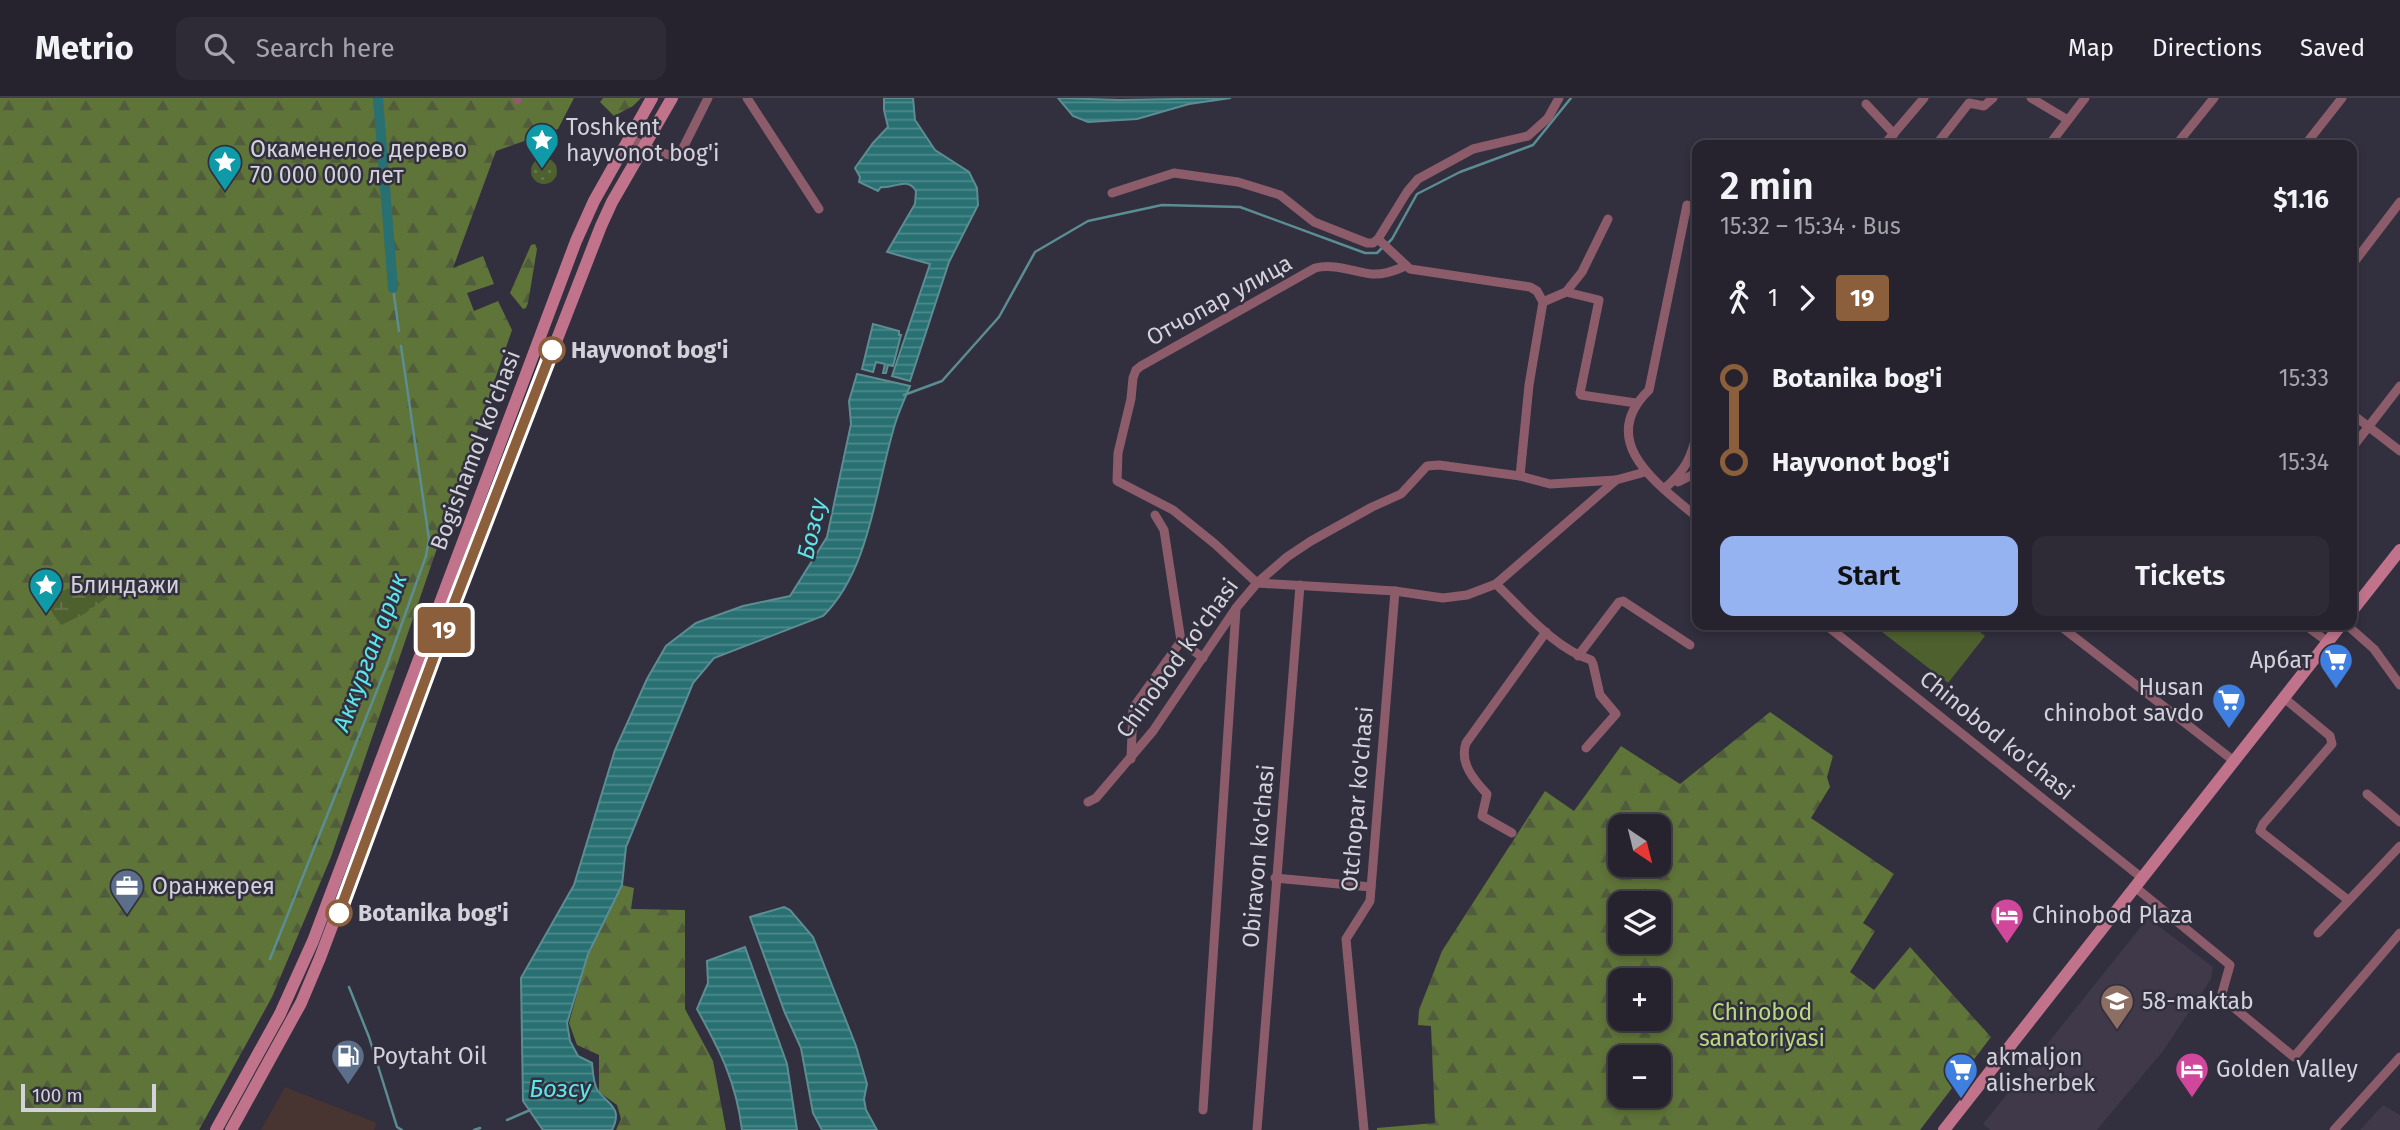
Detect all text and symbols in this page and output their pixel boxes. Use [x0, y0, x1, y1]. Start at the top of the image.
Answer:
search box [176, 17, 666, 80]
text: Metrio [35, 28, 134, 68]
icon: search [200, 29, 238, 67]
text: Search here [256, 33, 395, 64]
text: Map [2068, 34, 2114, 62]
text: Directions [2152, 34, 2262, 62]
text: Saved [2300, 34, 2365, 62]
place label: Toshkent hayvonot bog'i [566, 113, 720, 167]
place icon: Toshkent hayvonot bog'i [523, 121, 561, 170]
place label: Окаменелое дерево 70 000 000 лет [250, 135, 467, 189]
place icon: Окаменелое дерево 70 000 000 лет [206, 143, 244, 192]
text: 2 min [1720, 163, 1814, 209]
text: $1.16 [2273, 184, 2329, 215]
text: 15:32 – 15:34 · Bus [1720, 212, 1901, 240]
street label: Отчопар улица [1141, 248, 1297, 352]
icon: walk [1720, 279, 1758, 317]
icon: forward [1788, 279, 1826, 317]
text: 1 [1768, 284, 1778, 312]
text: 19 [1850, 284, 1875, 312]
place label: Hayvonot bog'i [571, 336, 728, 364]
marker: Hayvonot bog'i [539, 337, 565, 363]
street label: Bogishamol ko'chasi [424, 346, 526, 554]
text: Botanika bog'i [1772, 363, 1942, 394]
text: 15:33 [2279, 364, 2329, 392]
text: Hayvonot bog'i [1772, 447, 1950, 478]
text: 15:34 [2278, 448, 2329, 476]
water label: Бозсу [791, 495, 833, 562]
button: Start [1720, 536, 2018, 616]
button: Tickets [2032, 536, 2329, 616]
place icon: Блиндажи [27, 566, 65, 615]
water label: Аккурган арык [327, 569, 413, 736]
place label: Блиндажи [70, 571, 180, 599]
street label: Chinobod ko'chasi [1110, 573, 1244, 743]
line badge: 19 [412, 607, 476, 653]
text: 19 [432, 616, 456, 644]
supermarket icon: Арбат [2317, 641, 2355, 690]
place label: Арбат [2250, 646, 2313, 674]
street label: Chinobod ko'chasi [1914, 664, 2080, 806]
place label: Husan chinobot savdo [2044, 673, 2204, 727]
supermarket icon: Husan chinobot savdo [2210, 681, 2248, 730]
street label: Otchopar ko'chasi [1335, 705, 1379, 893]
street label: Obiravon ko'chasi [1236, 763, 1280, 949]
north arrow [1608, 814, 1671, 877]
map controls [1608, 814, 1671, 1108]
office icon: Оранжерея [108, 867, 146, 916]
place label: Оранжерея [152, 872, 275, 900]
button: layers [1608, 891, 1671, 954]
hotel icon: Chinobod Plaza [1988, 896, 2026, 945]
place label: Botanika bog'i [358, 899, 509, 927]
marker: Botanika bog'i [326, 900, 352, 926]
place label: Chinobod Plaza [2032, 901, 2193, 929]
button: + [1608, 968, 1671, 1031]
school or university icon: 58-maktab [2098, 982, 2136, 1031]
place label: 58-maktab [2142, 987, 2254, 1015]
park label: Chinobod sanatoriyasi [1699, 998, 1825, 1052]
fuel station icon: Poytaht Oil [329, 1037, 367, 1086]
place label: Poytaht Oil [372, 1042, 487, 1070]
place label: akmaljon alisherbek [1986, 1043, 2095, 1097]
button: − [1608, 1045, 1671, 1108]
hotel icon: Golden Valley [2173, 1050, 2211, 1099]
supermarket icon: akmaljon alisherbek [1942, 1051, 1980, 1100]
place label: Golden Valley [2216, 1055, 2358, 1083]
water label: Бозсу [529, 1075, 592, 1103]
scale bar [21, 1081, 156, 1113]
text: 100 m [32, 1084, 83, 1107]

